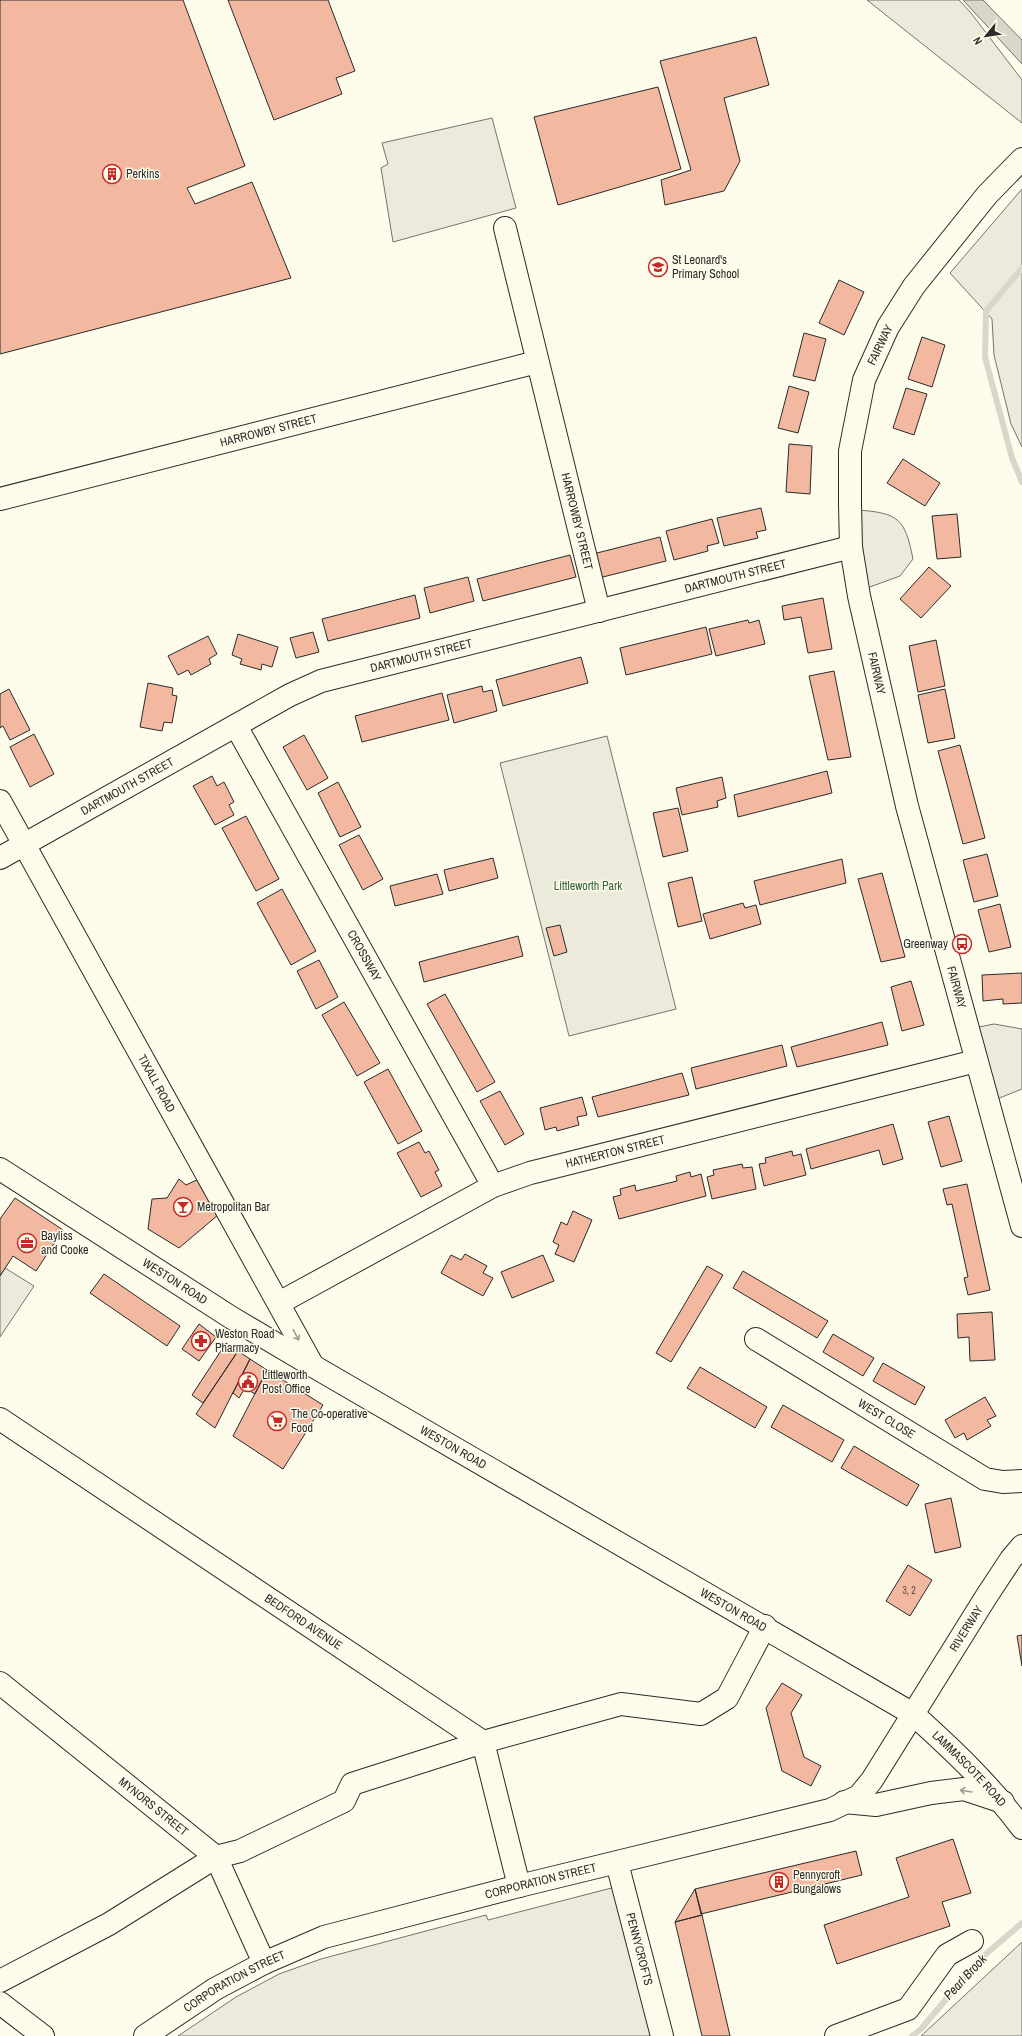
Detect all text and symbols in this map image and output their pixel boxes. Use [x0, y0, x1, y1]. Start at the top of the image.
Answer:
north arrow [966, 16, 1006, 56]
text: N [970, 35, 985, 47]
building icon: Perkins [101, 163, 123, 185]
place label: Perkins [126, 166, 159, 182]
place label: St Leonard's Primary School [672, 252, 739, 282]
school or university icon: St Leonard's Primary School [647, 256, 669, 278]
street label: FAIRWAY [863, 322, 897, 368]
street label: HARROWBY STREET [218, 410, 319, 451]
street label: HARROWBY STREET [557, 471, 597, 572]
street label: DARTMOUTH STREET [683, 556, 788, 597]
street label: DARTMOUTH STREET [369, 635, 474, 676]
street label: FAIRWAY [864, 651, 889, 697]
street label: DARTMOUTH STREET [78, 754, 177, 819]
park label: Littleworth Park [554, 878, 622, 894]
street label: CROSSWAY [344, 927, 385, 984]
bus stop icon: Greenway [951, 933, 973, 955]
place label: Greenway [903, 936, 948, 952]
street label: FAIRWAY [943, 964, 970, 1011]
street label: TIXALL ROAD [134, 1052, 179, 1115]
street label: HATHERTON STREET [564, 1131, 667, 1172]
bar icon: Metropolitan Bar [172, 1196, 194, 1218]
place label: Metropolitan Bar [197, 1199, 270, 1215]
place label: Bayliss and Cooke [41, 1228, 89, 1258]
office icon: Bayliss and Cooke [16, 1232, 38, 1254]
street label: WESTON ROAD [139, 1255, 211, 1308]
place label: Weston Road Pharmacy [215, 1326, 274, 1356]
one-way arrow [292, 1329, 300, 1341]
pharmacy icon: Weston Road Pharmacy [190, 1330, 212, 1352]
place label: Littleworth Post Office [262, 1367, 311, 1397]
public building icon: Littleworth Post Office [237, 1371, 259, 1393]
street label: WEST CLOSE [855, 1395, 918, 1442]
place label: The Co-operative Food [291, 1406, 368, 1436]
supermarket icon: The Co-operative Food [266, 1410, 288, 1432]
street label: WESTON ROAD [417, 1422, 489, 1473]
street label: WESTON ROAD [697, 1584, 770, 1635]
house number: 3, 2 [902, 1584, 916, 1597]
street label: BEDFORD AVENUE [261, 1590, 345, 1654]
street label: RIVERWAY [946, 1602, 987, 1655]
street label: LAMMASCOTE ROAD [929, 1727, 1010, 1810]
street label: MYNORS STREET [115, 1774, 191, 1839]
one-way arrow [959, 1787, 972, 1795]
street label: CORPORATION STREET [483, 1859, 598, 1903]
place label: Pennycroft Bungalows [793, 1867, 841, 1897]
building icon: Pennycroft Bungalows [768, 1871, 790, 1893]
street label: PENNYCROFTS [622, 1911, 657, 1988]
street label: CORPORATION STREET [180, 1947, 288, 2016]
water label: Pearl Brook [940, 1950, 991, 2003]

